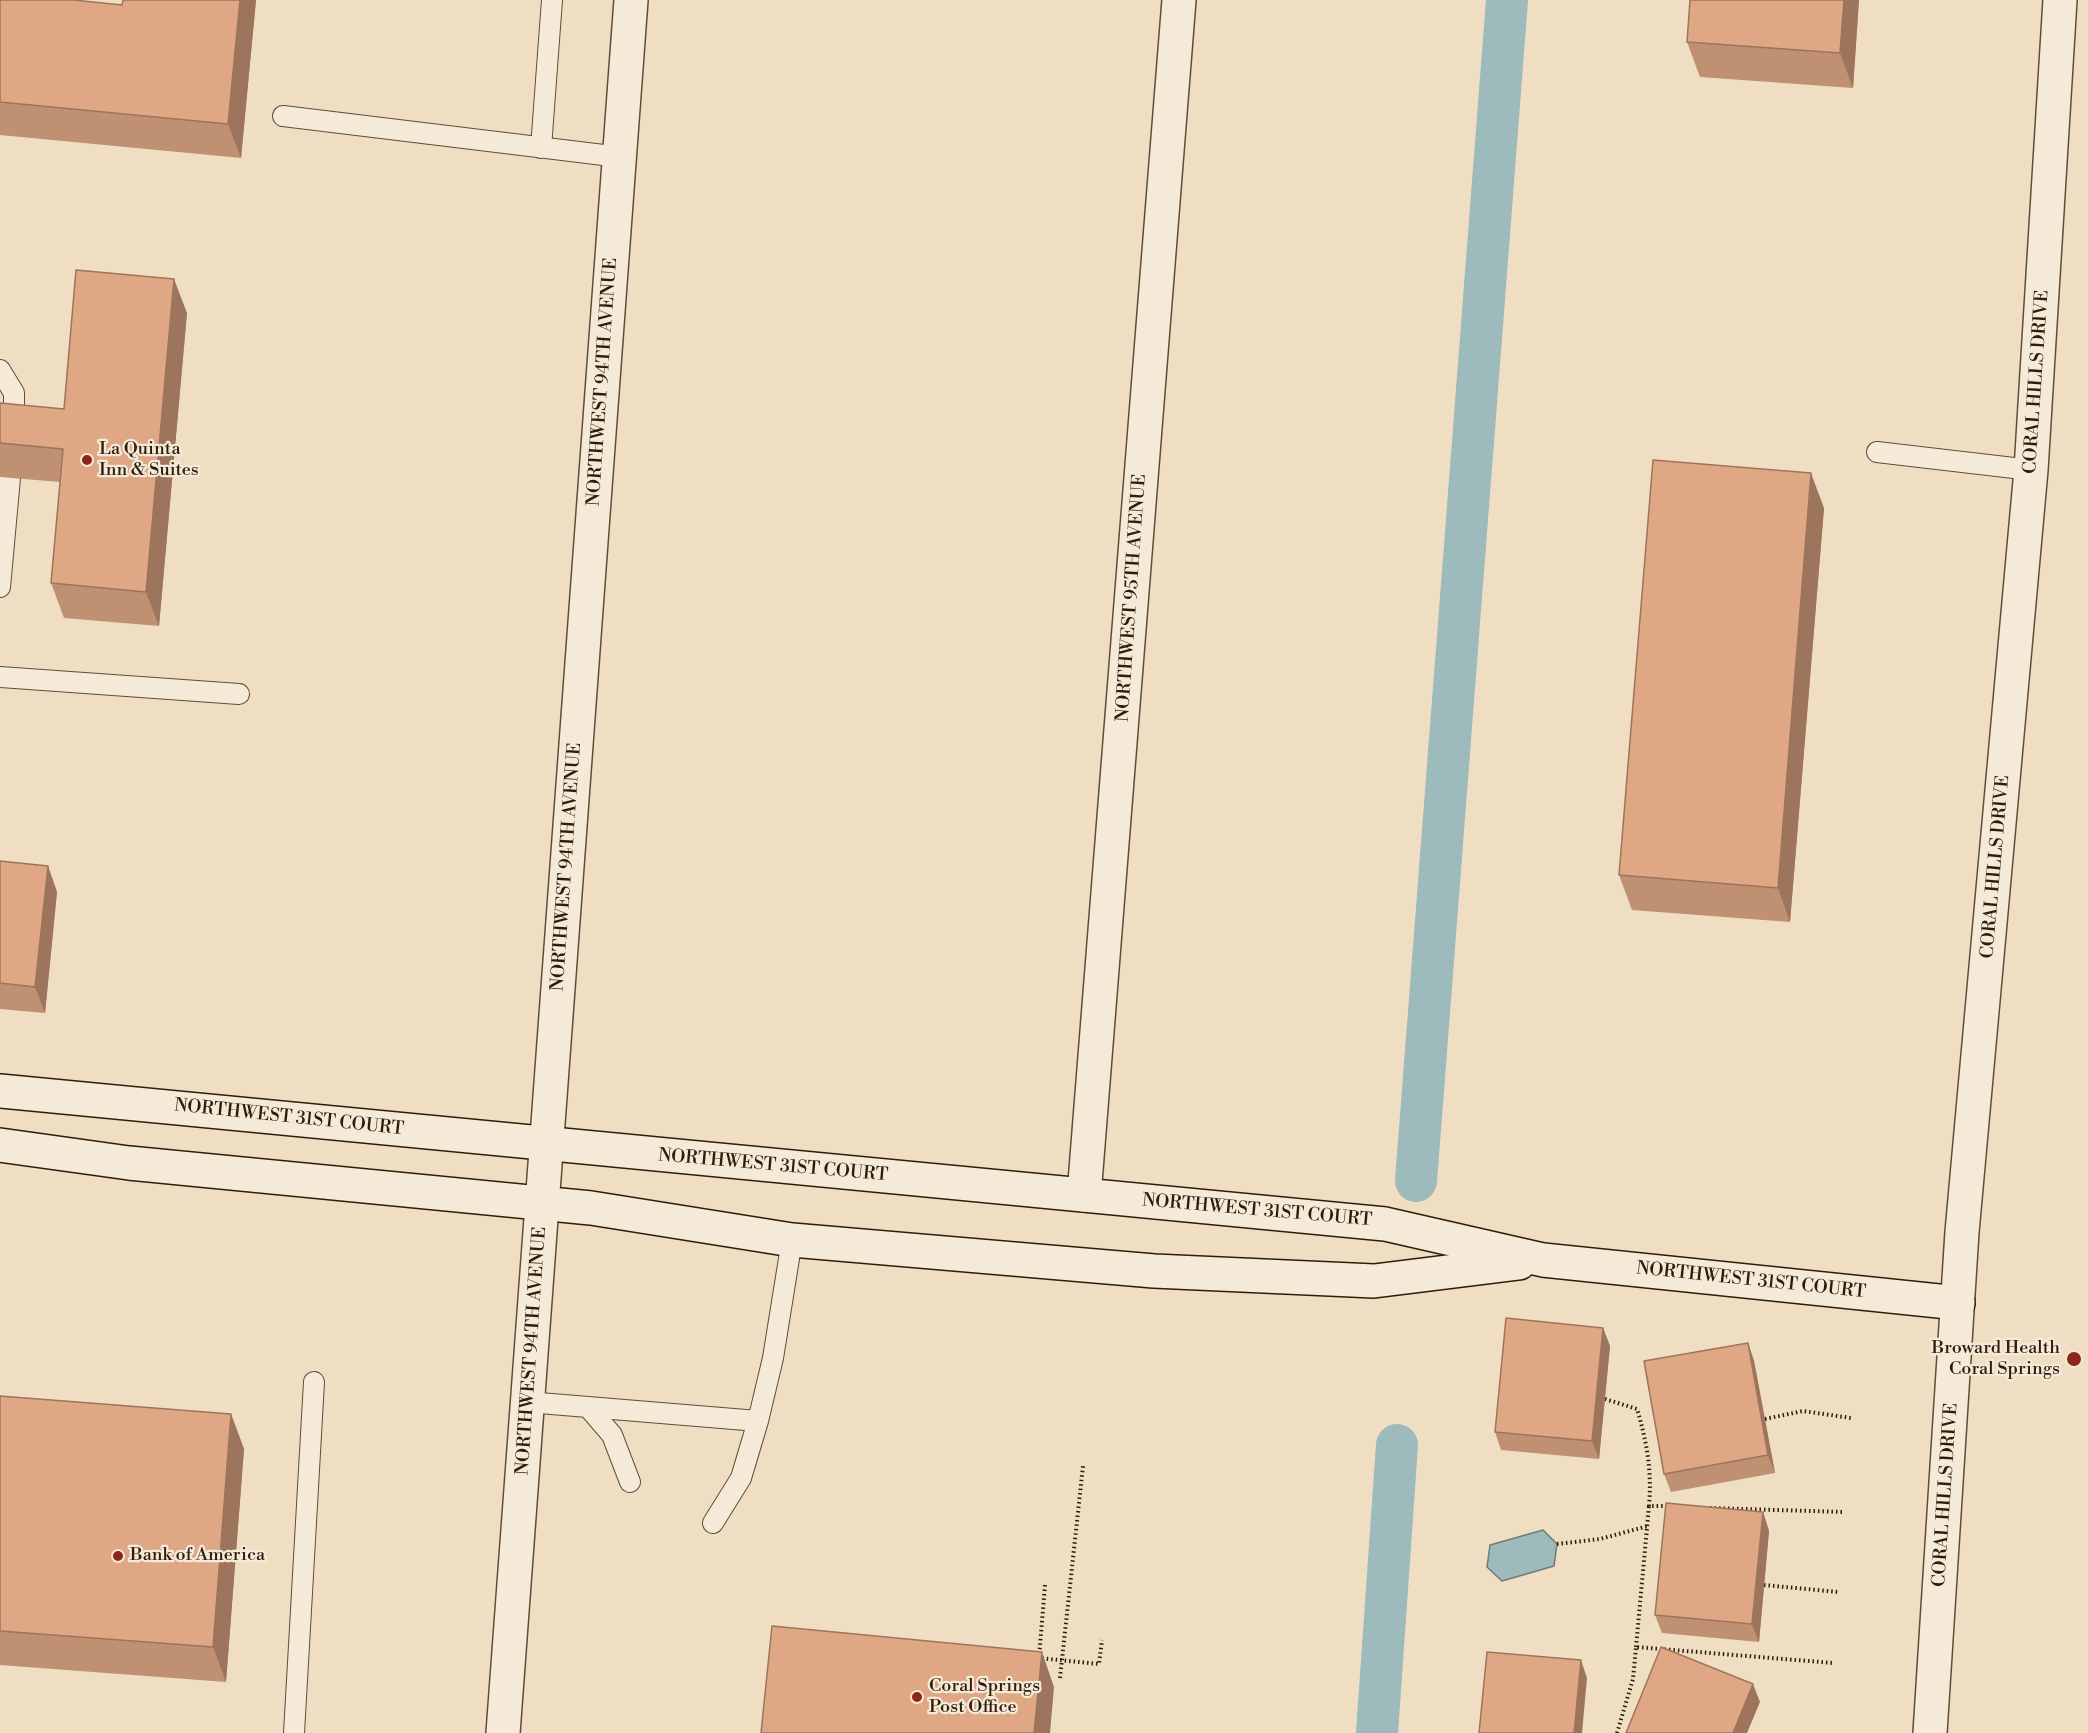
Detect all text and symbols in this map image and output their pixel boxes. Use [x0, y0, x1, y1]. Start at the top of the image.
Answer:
street label: NORTHWEST 94TH AVENUE [584, 257, 622, 507]
street label: CORAL HILLS DRIVE [2020, 289, 2054, 475]
place label: La Quinta Inn & Suites [99, 439, 199, 482]
marker: La Quinta Inn & Suites [80, 453, 94, 467]
street label: NORTHWEST 95TH AVENUE [1113, 473, 1151, 723]
street label: NORTHWEST 94TH AVENUE [548, 742, 586, 992]
street label: CORAL HILLS DRIVE [1977, 774, 2015, 960]
street label: NORTHWEST 31ST COURT [173, 1095, 405, 1141]
street label: NORTHWEST 31ST COURT [657, 1145, 889, 1187]
street label: NORTHWEST 31ST COURT [1141, 1190, 1373, 1232]
street label: NORTHWEST 94TH AVENUE [513, 1226, 551, 1476]
street label: NORTHWEST 31ST COURT [1635, 1258, 1867, 1304]
place label: Broward Health Coral Springs [1932, 1338, 2060, 1380]
marker: Broward Health Coral Springs [2065, 1350, 2083, 1368]
street label: CORAL HILLS DRIVE [1929, 1402, 1963, 1588]
place label: Bank of America [130, 1545, 265, 1567]
marker: Bank of America [111, 1549, 125, 1563]
place label: Coral Springs Post Office [929, 1676, 1040, 1718]
marker: Coral Springs Post Office [910, 1690, 924, 1704]

